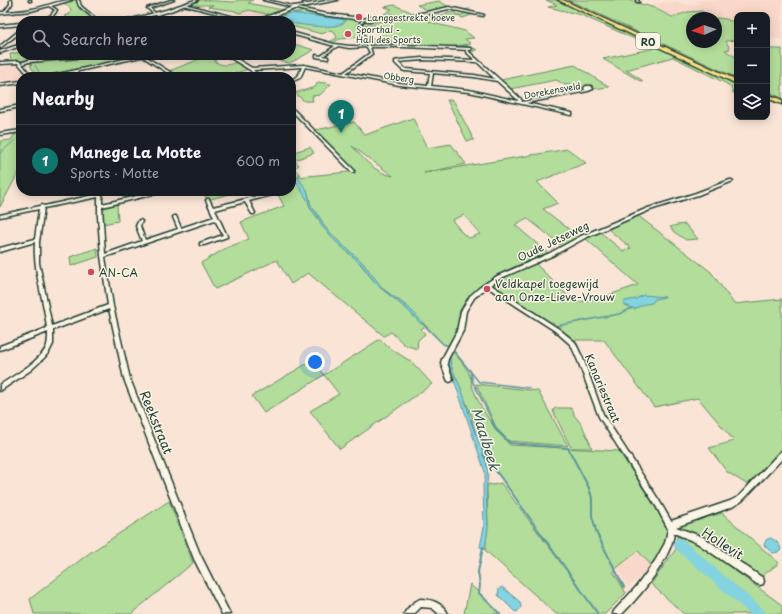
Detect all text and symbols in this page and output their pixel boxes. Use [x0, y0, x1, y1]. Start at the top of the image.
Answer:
place label: Langgestrekte hoeve [367, 10, 455, 24]
marker: Langgestrekte hoeve [354, 12, 364, 22]
north arrow [686, 12, 722, 48]
map controls [734, 12, 770, 120]
button: + [734, 12, 770, 48]
search box [16, 16, 296, 60]
place label: Sporthal - Hall des Sports [356, 22, 421, 46]
icon: search [30, 27, 52, 49]
text: Search here [62, 27, 148, 50]
marker: Sporthal - Hall des Sports [343, 29, 353, 39]
road number: R0 [636, 33, 660, 49]
button: − [734, 48, 770, 84]
street label: Obberg [383, 68, 415, 86]
street label: Dorekensveld [523, 78, 581, 102]
button: layers [734, 84, 770, 120]
text: Nearby [32, 85, 94, 111]
pin: 1 [328, 100, 354, 133]
text: Manege La Motte [70, 140, 201, 163]
text: 1 [42, 151, 48, 170]
text: 600 m [236, 151, 280, 170]
text: Sports · Motte [70, 163, 159, 182]
street label: Oude Jetseweg [514, 216, 592, 266]
place label: AN-CA [99, 264, 139, 281]
marker: AN-CA [86, 267, 96, 277]
place label: Veldkapel toegewijd aan Onze-Lieve-Vrouw [495, 275, 615, 305]
marker: Veldkapel toegewijd aan Onze-Lieve-Vrouw [482, 284, 492, 294]
street label: Kanariestraat [581, 351, 625, 426]
your location [305, 352, 325, 372]
street label: Reekstraat [136, 387, 178, 457]
water label: Maalbeek [466, 405, 506, 475]
street label: Hollevit [698, 522, 748, 564]

